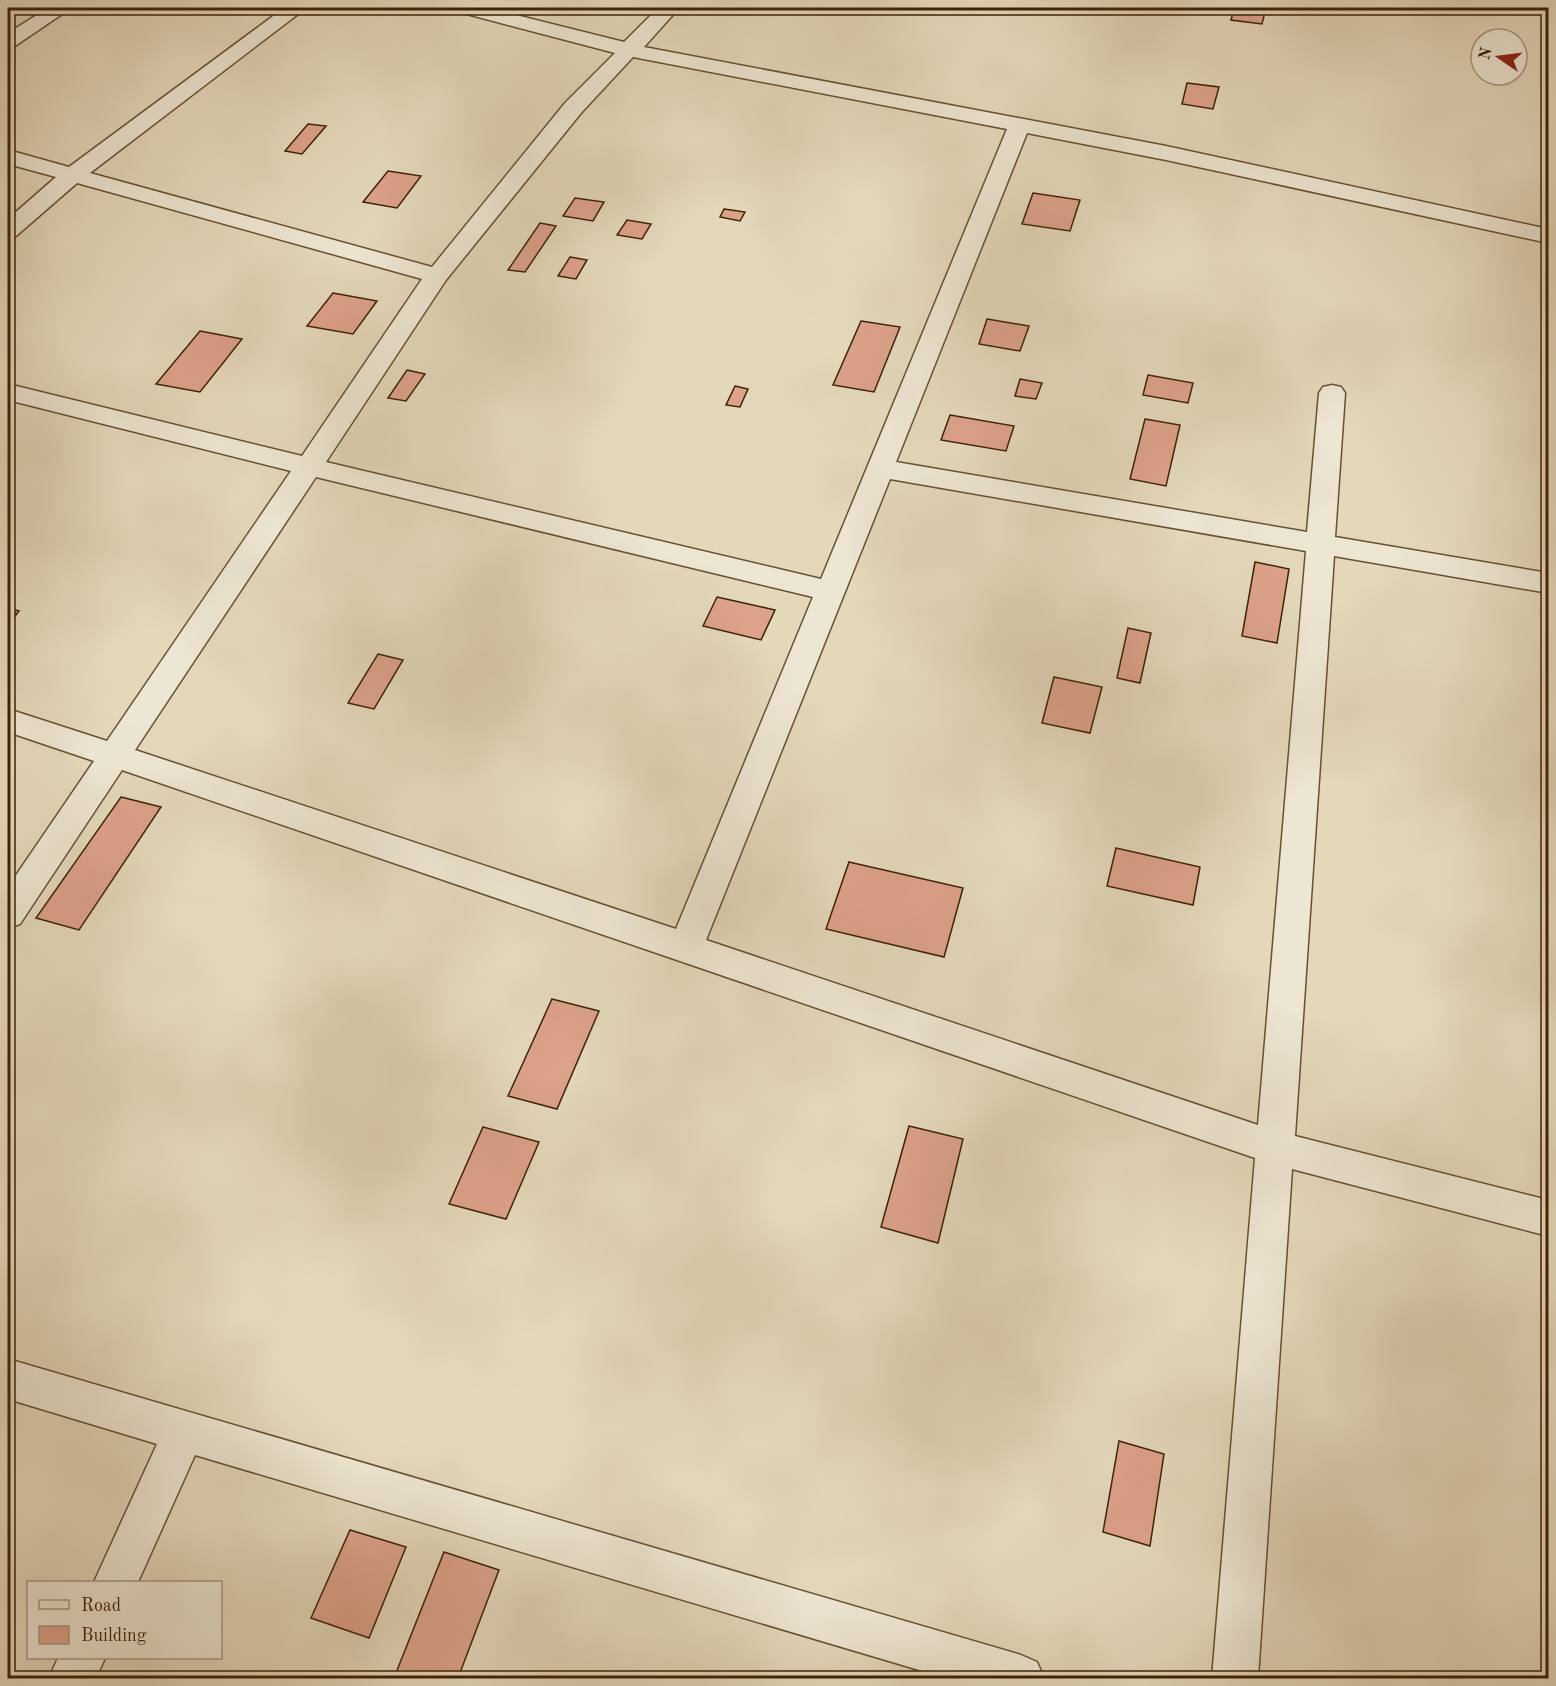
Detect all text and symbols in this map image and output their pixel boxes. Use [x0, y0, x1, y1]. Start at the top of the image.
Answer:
north arrow [1469, 27, 1529, 87]
text: N [1477, 45, 1496, 62]
legend [27, 1581, 222, 1659]
text: Road [81, 1597, 121, 1615]
text: Building [81, 1627, 147, 1645]

